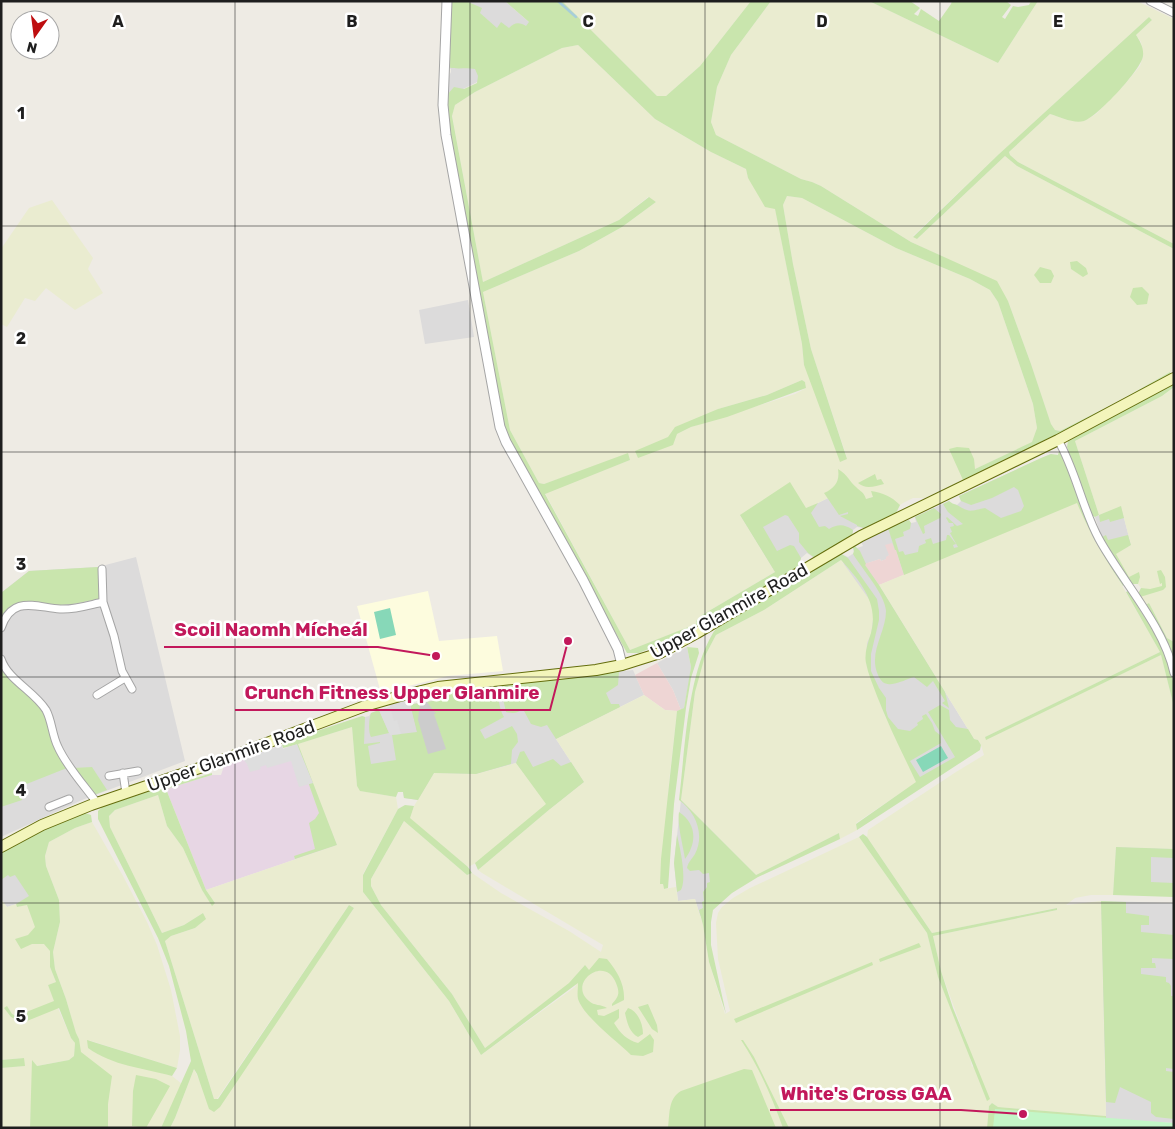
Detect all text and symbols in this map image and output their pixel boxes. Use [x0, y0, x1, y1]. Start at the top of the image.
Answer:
north arrow [10, 10, 60, 60]
text: A [112, 12, 124, 31]
text: B [346, 12, 358, 31]
text: C [582, 12, 594, 31]
text: D [816, 12, 828, 31]
text: E [1053, 12, 1063, 31]
text: N [25, 38, 39, 57]
text: 1 [17, 104, 25, 123]
text: 2 [16, 329, 26, 348]
text: 3 [16, 555, 26, 574]
street label: Upper Glanmire Road [646, 559, 812, 663]
callout: Scoil Naomh Mícheál [164, 613, 378, 647]
text: Scoil Naomh Mícheál [174, 618, 368, 641]
callout: Crunch Fitness Upper Glanmire [235, 676, 550, 710]
text: Crunch Fitness Upper Glanmire [244, 681, 540, 704]
street label: Upper Glanmire Road [144, 715, 318, 797]
text: 4 [16, 781, 27, 800]
text: 5 [16, 1007, 26, 1026]
callout: White's Cross GAA [770, 1076, 961, 1110]
text: White's Cross GAA [780, 1082, 952, 1105]

